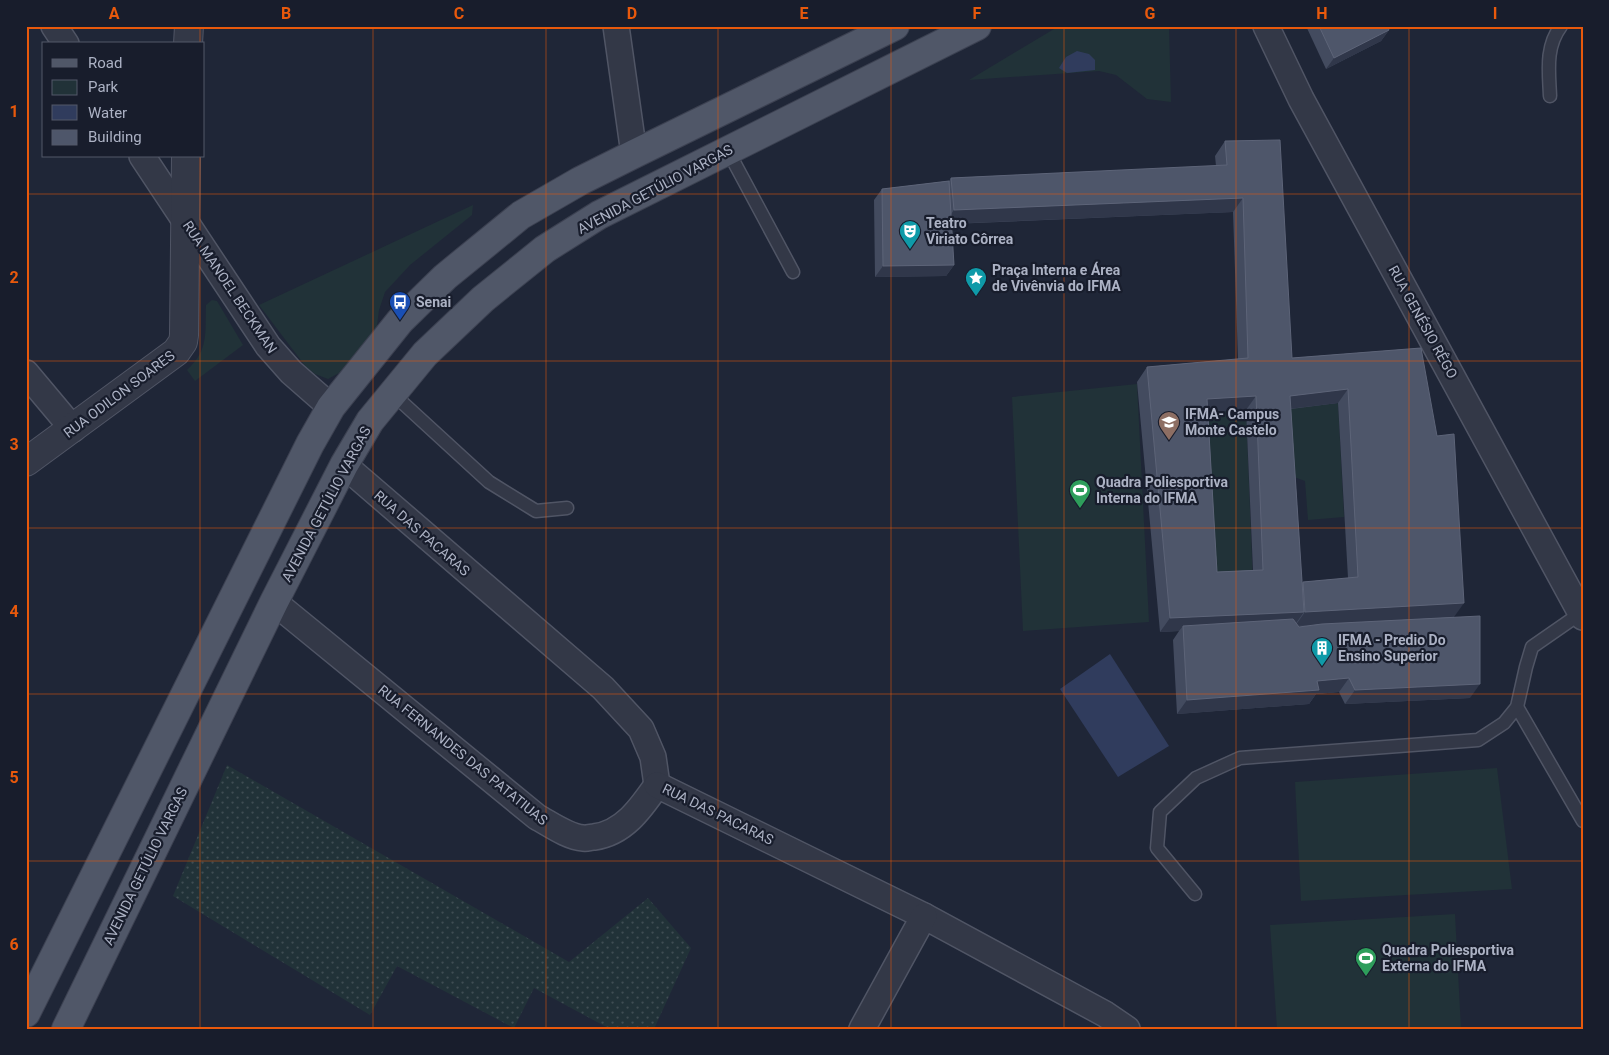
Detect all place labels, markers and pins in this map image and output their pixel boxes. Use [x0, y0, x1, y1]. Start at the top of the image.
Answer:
place label: Teatro Viriato Côrrea [926, 215, 1014, 247]
theatre icon: Teatro Viriato Côrrea [898, 219, 922, 250]
place label: Praça Interna e Área de Vivênvia do IFMA [992, 261, 1121, 294]
place icon: Praça Interna e Área de Vivênvia do IFMA [964, 266, 988, 297]
bus stop icon: Senai [388, 290, 412, 321]
place label: Senai [416, 294, 451, 310]
place label: IFMA- Campus Monte Castelo [1185, 406, 1279, 438]
school or university icon: IFMA- Campus Monte Castelo [1157, 410, 1181, 441]
place label: Quadra Poliesportiva Interna do IFMA [1096, 474, 1228, 506]
sports icon: Quadra Poliesportiva Interna do IFMA [1068, 478, 1092, 509]
place label: IFMA - Predio Do Ensino Superior [1338, 632, 1446, 664]
building icon: IFMA - Predio Do Ensino Superior [1310, 636, 1334, 667]
place label: Quadra Poliesportiva Externa do IFMA [1382, 942, 1514, 974]
sports icon: Quadra Poliesportiva Externa do IFMA [1354, 946, 1378, 977]

